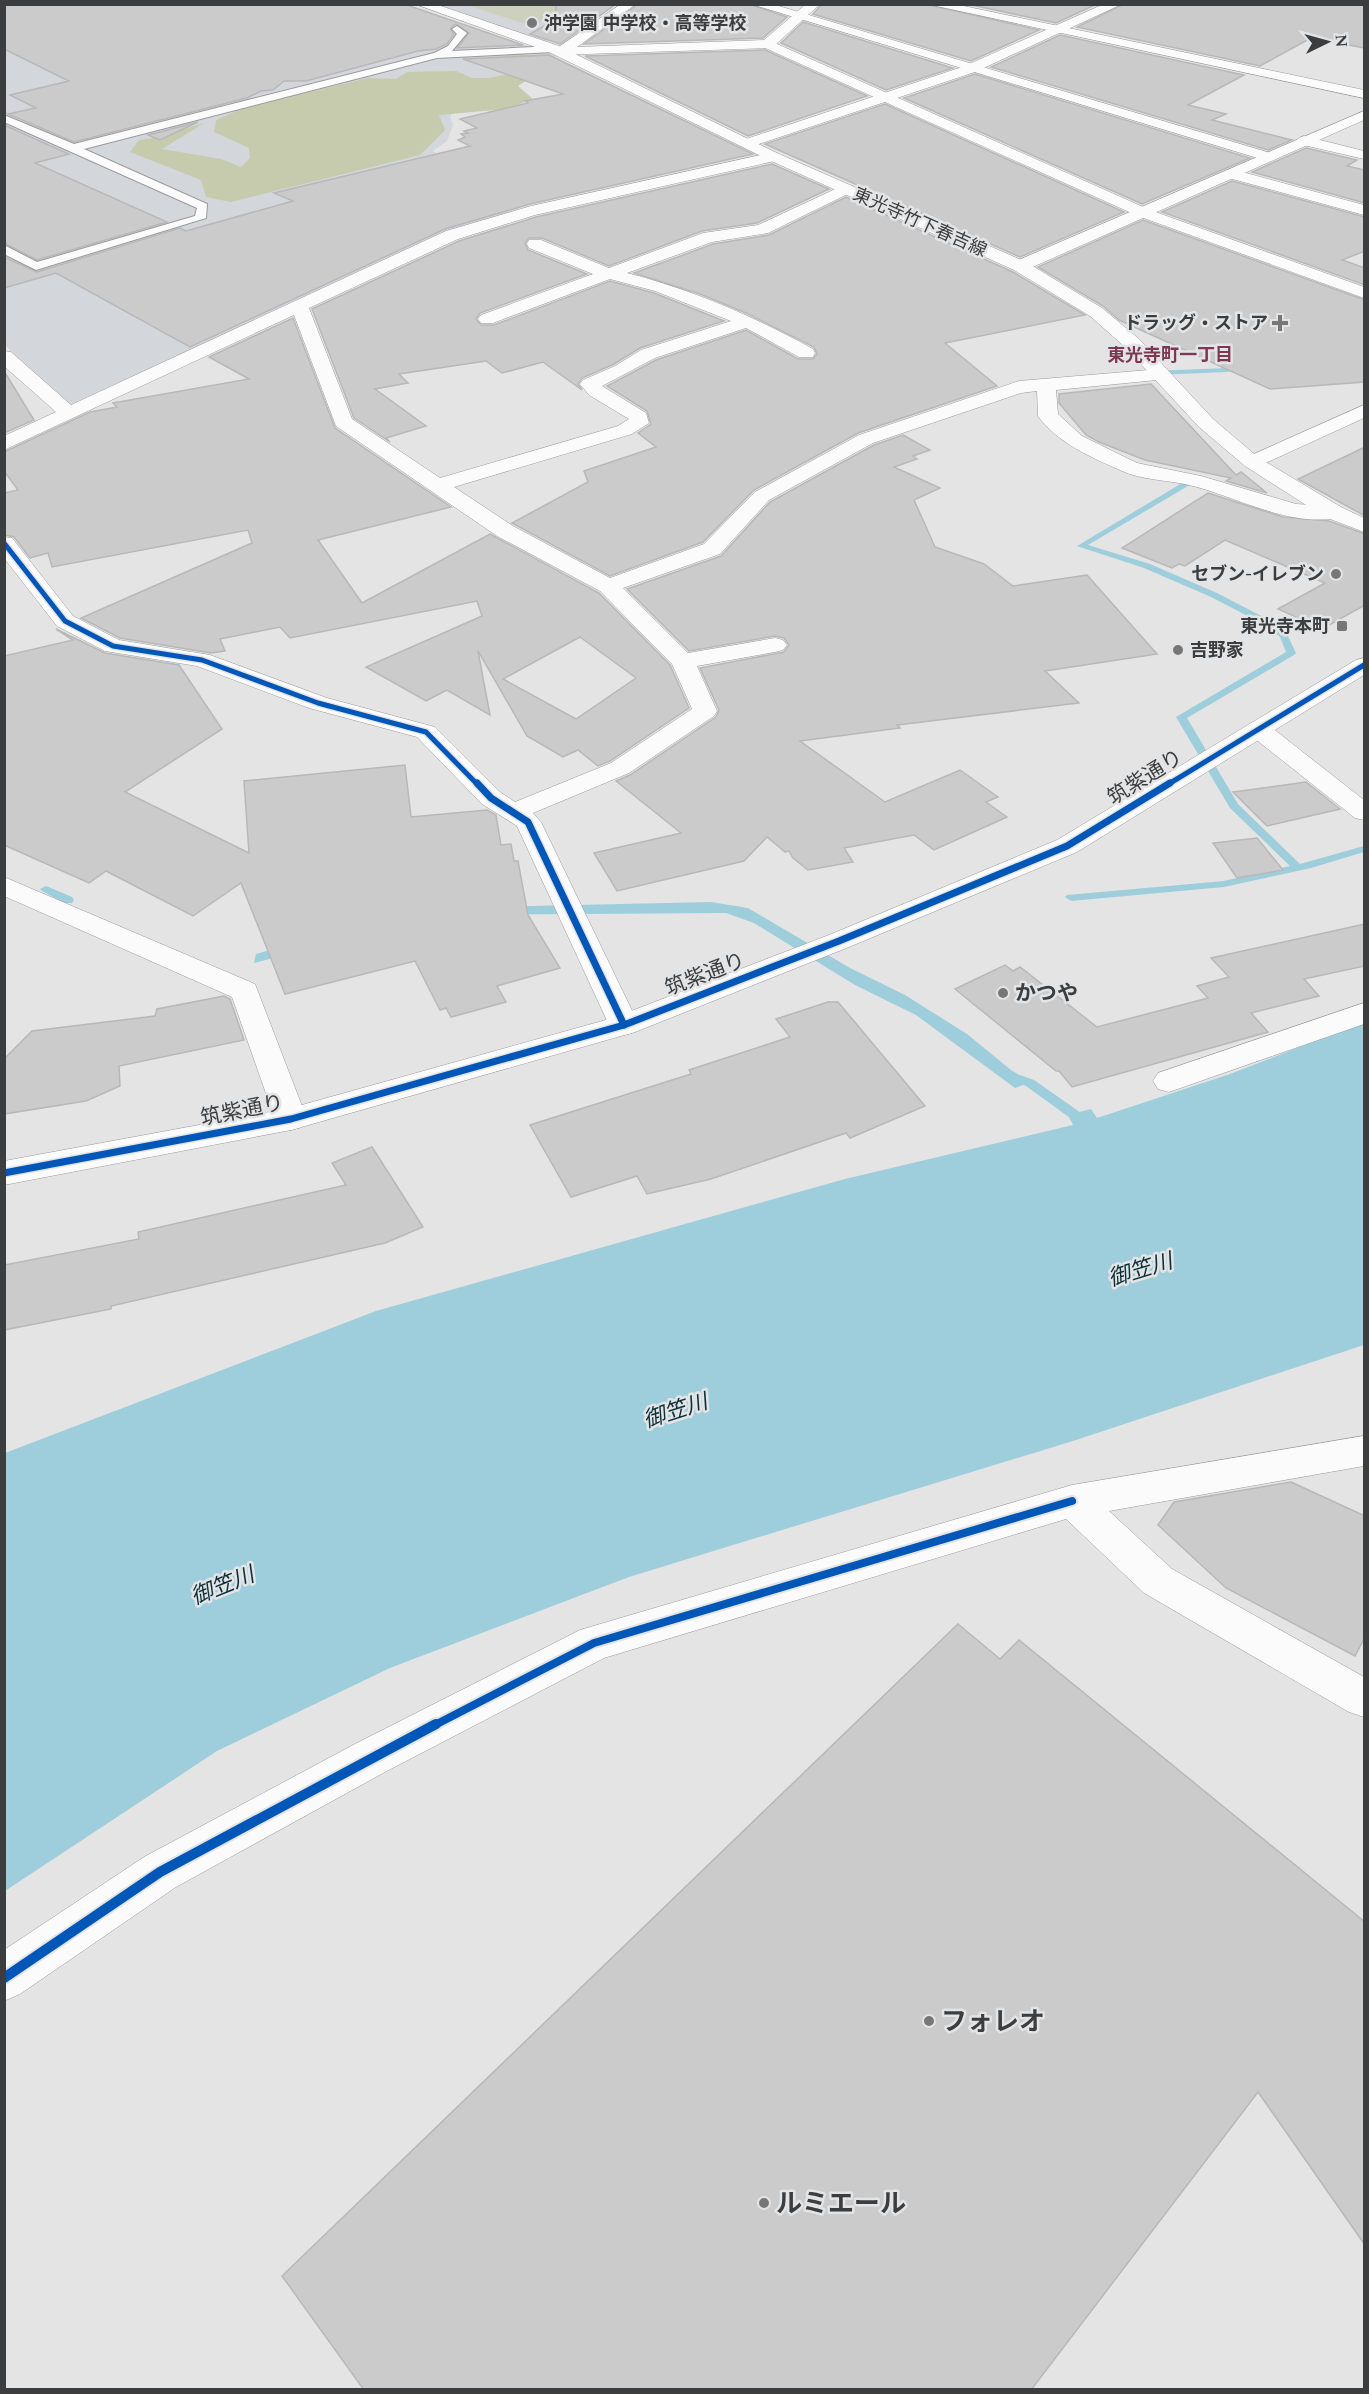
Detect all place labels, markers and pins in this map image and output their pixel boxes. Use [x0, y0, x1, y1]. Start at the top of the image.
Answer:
place label: 沖学園 中学校・高等学校 [544, 10, 747, 37]
marker: 沖学園 中学校・高等学校 [525, 16, 539, 30]
place label: ドラッグ・ストア [1124, 310, 1268, 337]
marker: ドラッグ・ストア [1273, 316, 1287, 330]
place label: セブン-イレブン [1191, 561, 1324, 588]
marker: セブン-イレブン [1329, 567, 1343, 581]
place label: 東光寺本町 [1240, 613, 1330, 640]
marker: 東光寺本町 [1335, 619, 1349, 633]
place label: 吉野家 [1190, 637, 1244, 664]
marker: 吉野家 [1171, 643, 1185, 657]
place label: かつや [1015, 978, 1078, 1010]
marker: かつや [996, 986, 1010, 1000]
place label: フォレオ [941, 2002, 1045, 2042]
marker: フォレオ [922, 2014, 936, 2028]
place label: ルミエール [776, 2184, 906, 2224]
marker: ルミエール [757, 2196, 771, 2210]

